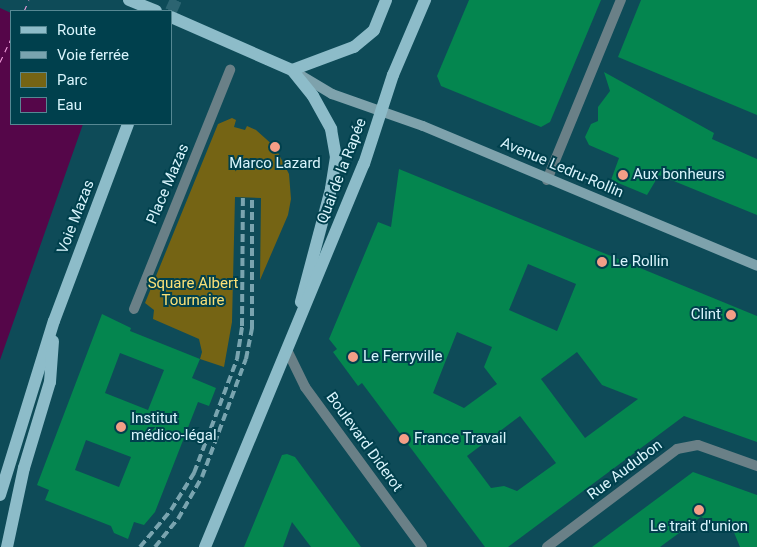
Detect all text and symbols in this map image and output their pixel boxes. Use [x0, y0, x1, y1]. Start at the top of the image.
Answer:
legend [10, 10, 172, 125]
text: Route [57, 21, 96, 39]
text: Voie ferrée [57, 46, 129, 64]
text: Parc [57, 71, 87, 89]
text: Eau [57, 96, 82, 114]
street label: Quai de la Rapée [314, 116, 370, 226]
street label: Avenue Ledru-Rollin [498, 134, 626, 202]
street label: Place Mazas [143, 141, 193, 227]
marker: Marco Lazard [269, 141, 281, 153]
place label: Marco Lazard [229, 155, 321, 173]
place label: Aux bonheurs [633, 166, 725, 184]
marker: Aux bonheurs [617, 169, 629, 181]
street label: Voie Mazas [54, 178, 98, 256]
place label: Le Rollin [612, 253, 669, 271]
marker: Le Rollin [596, 256, 608, 268]
park label: Square Albert Tournaire [148, 274, 238, 309]
place label: Clint [691, 306, 721, 324]
marker: Clint [725, 309, 737, 321]
place label: Le Ferryville [363, 348, 442, 366]
marker: Le Ferryville [347, 351, 359, 363]
street label: Boulevard Diderot [322, 389, 406, 495]
place label: Institut médico-légal [131, 409, 217, 444]
marker: Institut médico-légal [115, 421, 127, 433]
place label: France Travail [414, 430, 507, 448]
marker: France Travail [398, 433, 410, 445]
street label: Rue Audubon [584, 436, 666, 504]
marker: Le trait d'union [693, 504, 705, 516]
place label: Le trait d'union [650, 518, 748, 536]

